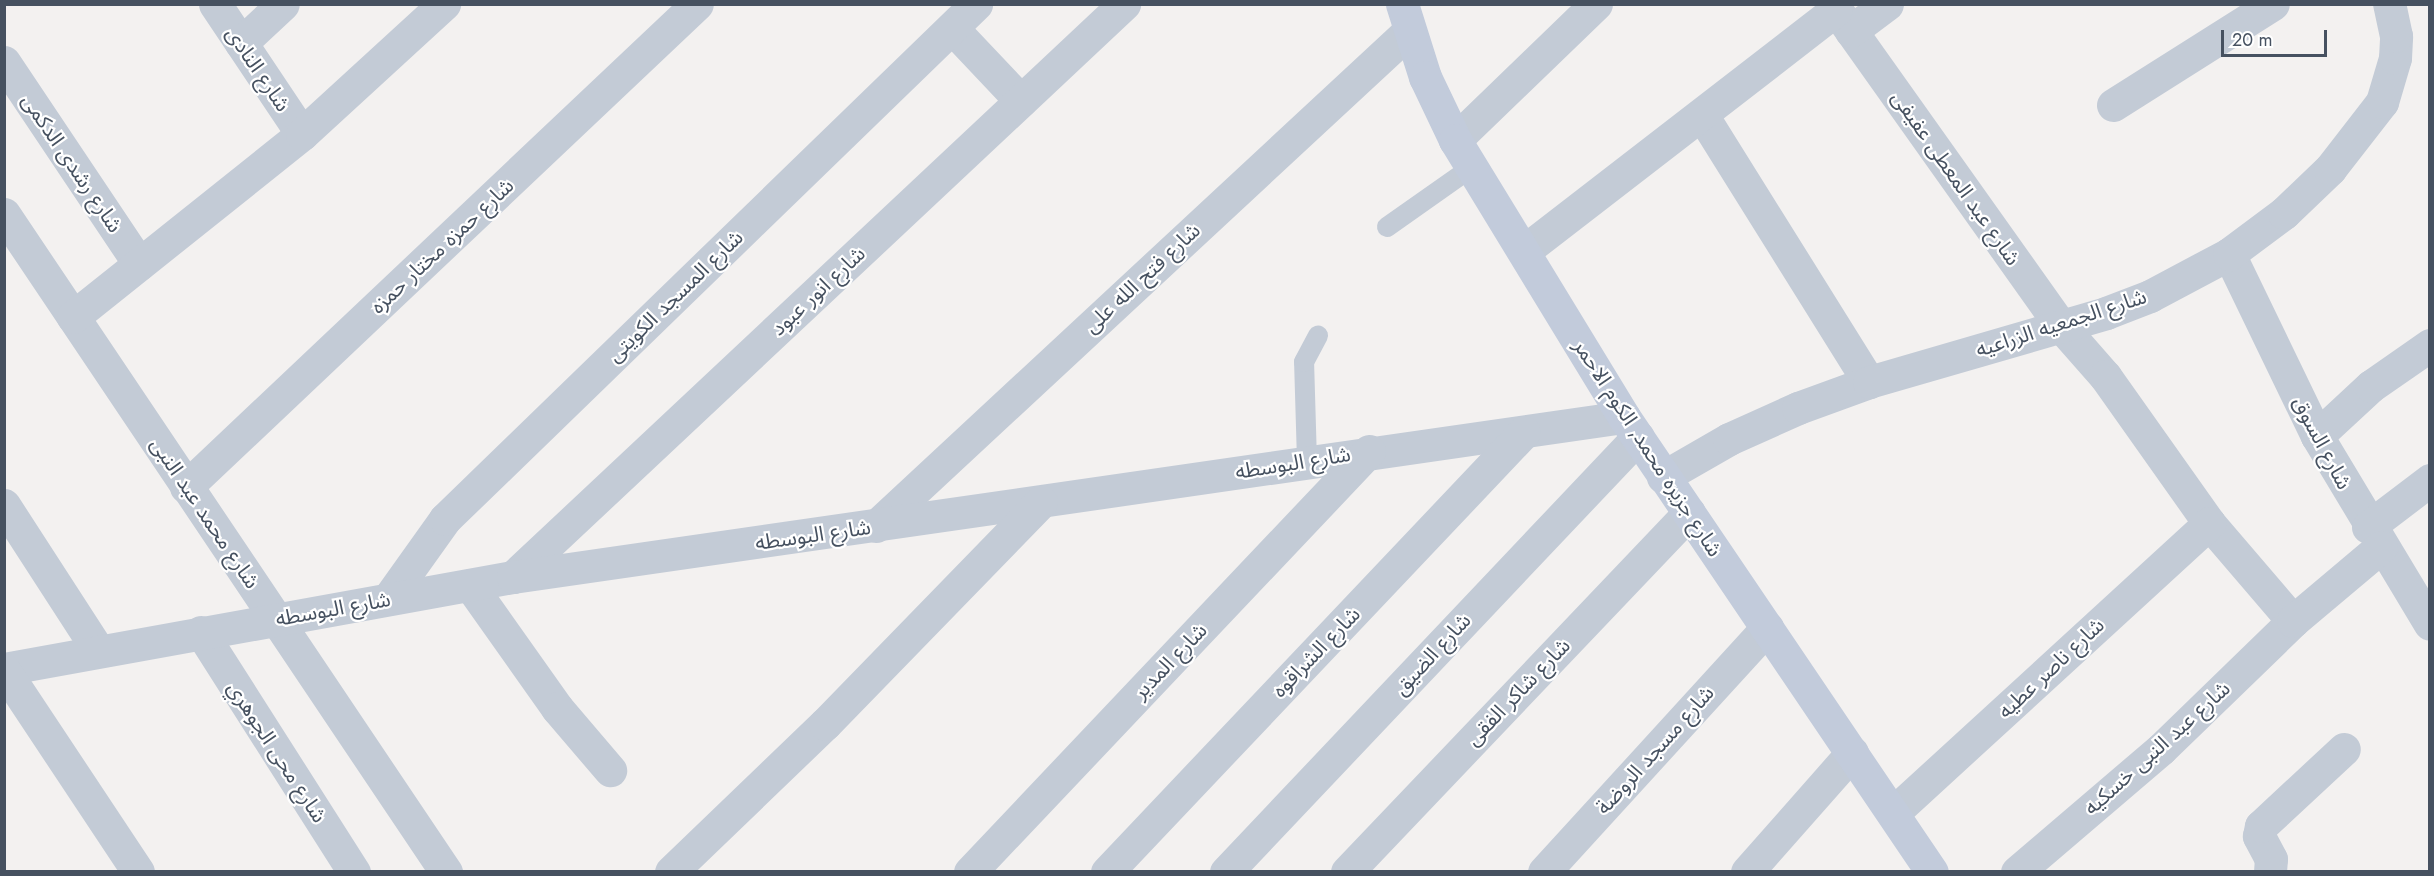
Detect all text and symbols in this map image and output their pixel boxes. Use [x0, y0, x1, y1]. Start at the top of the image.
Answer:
scale bar [2224, 18, 2330, 56]
street label: شارع النادى [220, 22, 296, 116]
text: 20 m [2232, 27, 2272, 53]
street label: شارع عبد المعطى عفيفى [1886, 86, 2026, 270]
street label: شارع رشدى الدكمى [16, 89, 128, 237]
street label: شارع حمزه مختار حمزه [365, 173, 519, 319]
street label: شارع فتح الله على [1079, 218, 1205, 338]
street label: شارع المسجد الكويتى [602, 225, 748, 367]
street label: شارع انور عبود [766, 241, 870, 341]
street label: شارع الجمعيه الزراعيه [1972, 284, 2150, 362]
street label: شارع جزيره محمد, الكوم الاحمر [1568, 335, 1728, 561]
street label: شارع السوق [2287, 392, 2357, 494]
street label: شارع محمد عبد النبى [145, 433, 265, 593]
street label: شارع البوسطه [1234, 441, 1352, 485]
street label: شارع البوسطه [754, 514, 872, 556]
street label: شارع البوسطه [274, 586, 392, 632]
street label: شارع الشراقوه [1267, 601, 1365, 703]
street label: شارع الضيق [1388, 608, 1476, 700]
street label: شارع ناصر عطيه [1993, 612, 2109, 724]
street label: شارع المدير [1128, 618, 1212, 704]
street label: شارع شاكر الفقى [1460, 633, 1576, 751]
street label: شارع عبد النبى خسكيه [2079, 676, 2235, 820]
street label: شارع محى الجوهري [222, 677, 332, 827]
street label: شارع مسجد الروضة [1591, 681, 1719, 819]

